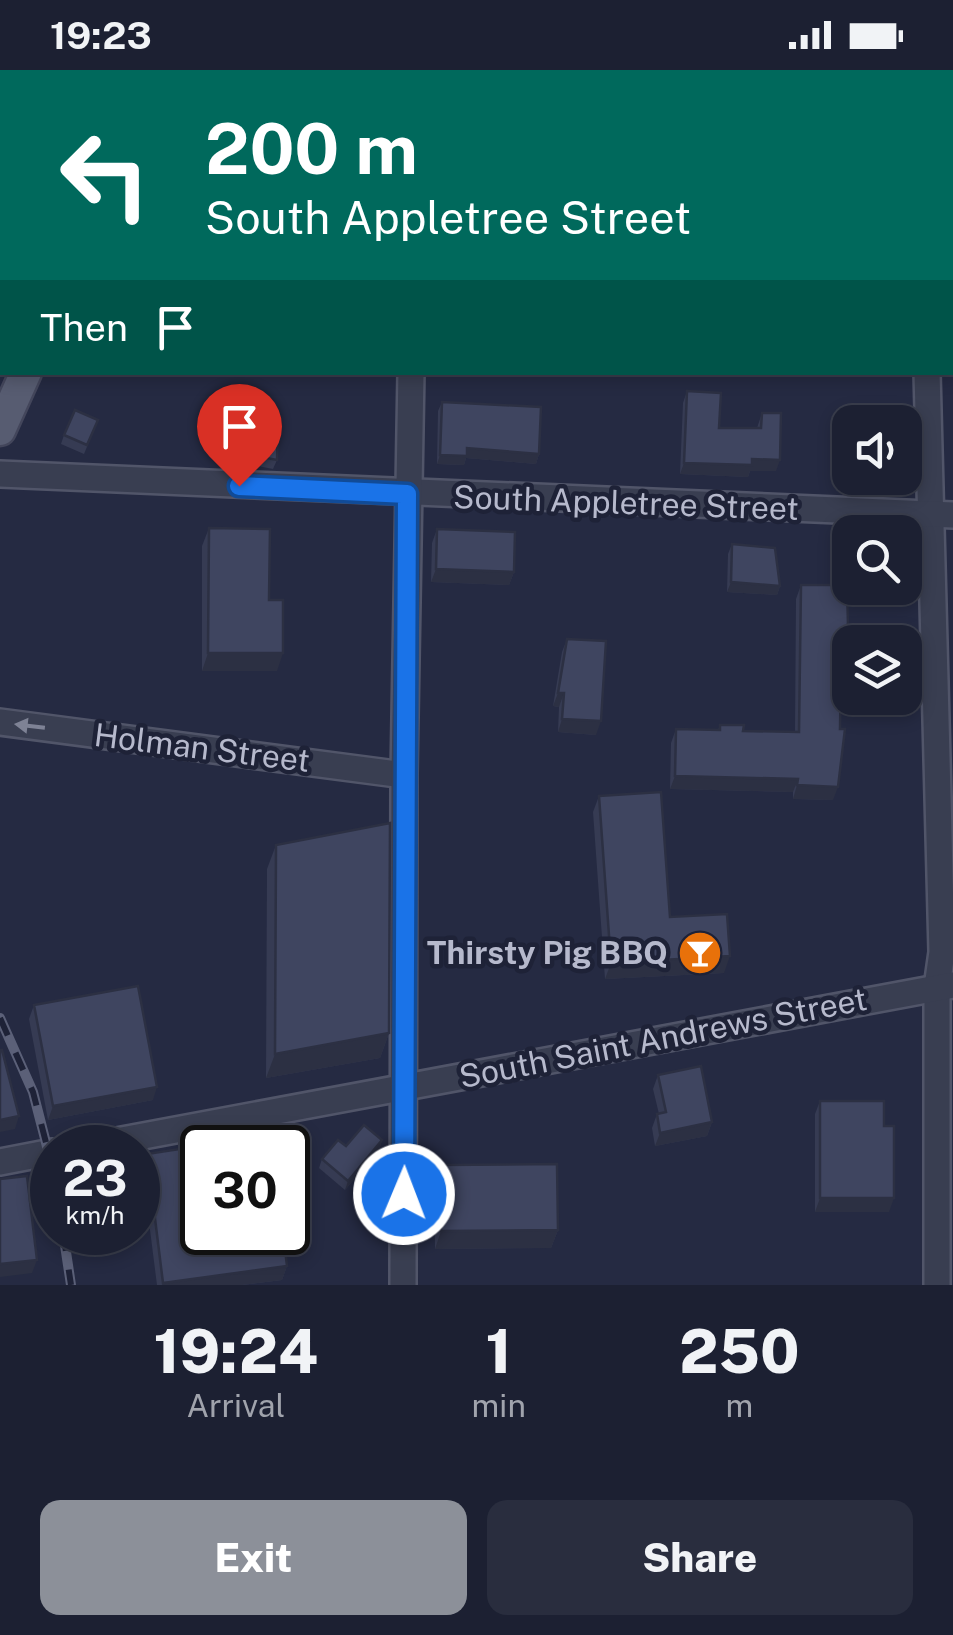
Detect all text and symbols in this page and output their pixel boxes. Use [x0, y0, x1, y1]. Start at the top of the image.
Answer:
text: 19:23 [50, 13, 152, 58]
text: 200 m [205, 107, 418, 190]
icon: left [40, 110, 170, 240]
text: South Appletree Street [205, 191, 691, 244]
icon: arrive [148, 300, 203, 355]
text: Then [40, 305, 128, 350]
pin [197, 384, 282, 487]
icon: arrive [212, 399, 267, 454]
map controls [832, 405, 922, 715]
button: sound [832, 405, 922, 495]
street label: South Appletree Street [453, 478, 799, 527]
button: search [832, 515, 922, 605]
button: layers [832, 625, 922, 715]
street label: Holman Street [92, 716, 312, 779]
one-way arrow [13, 718, 45, 734]
bar icon: Thirsty Pig BBQ [677, 930, 723, 976]
place label: Thirsty Pig BBQ [427, 934, 668, 971]
street label: South Saint Andrews Street [456, 980, 870, 1095]
speed limit sign: 30 [180, 1125, 310, 1255]
position arrow [352, 1142, 456, 1246]
text: 23 [62, 1148, 128, 1207]
text: km/h [66, 1200, 124, 1230]
text: 19:24 [153, 1316, 318, 1387]
text: 1 [486, 1316, 512, 1387]
text: 250 [679, 1316, 799, 1387]
text: Arrival [186, 1387, 285, 1424]
text: min [472, 1387, 526, 1424]
text: m [726, 1387, 753, 1424]
button: Exit [40, 1500, 467, 1615]
button: Share [487, 1500, 913, 1615]

